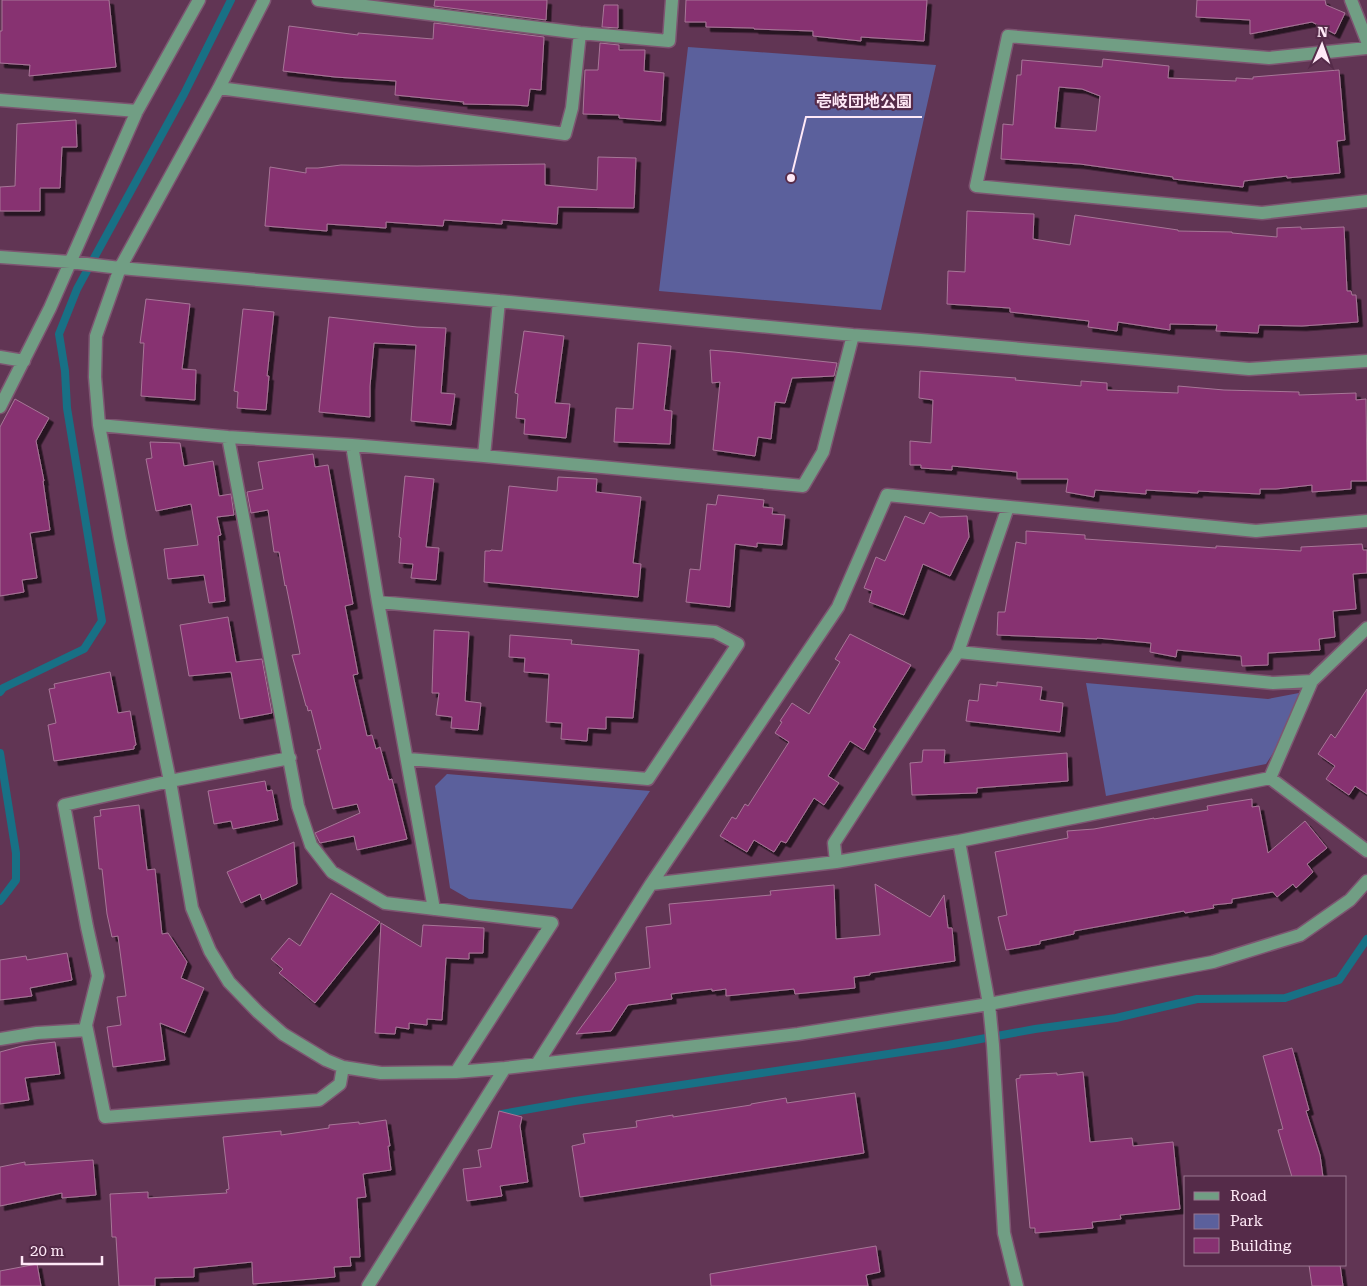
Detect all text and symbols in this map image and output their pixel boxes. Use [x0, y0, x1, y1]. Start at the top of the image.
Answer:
north arrow [1297, 20, 1347, 70]
text: N [1317, 24, 1328, 40]
callout: 壱岐団地公園 [806, 86, 922, 117]
text: 壱岐団地公園 [816, 92, 912, 111]
legend [1184, 1176, 1347, 1266]
text: Road [1230, 1187, 1267, 1205]
text: Park [1230, 1212, 1264, 1230]
scale bar [22, 1234, 102, 1266]
text: Building [1230, 1237, 1292, 1255]
text: 20 m [30, 1242, 65, 1260]

